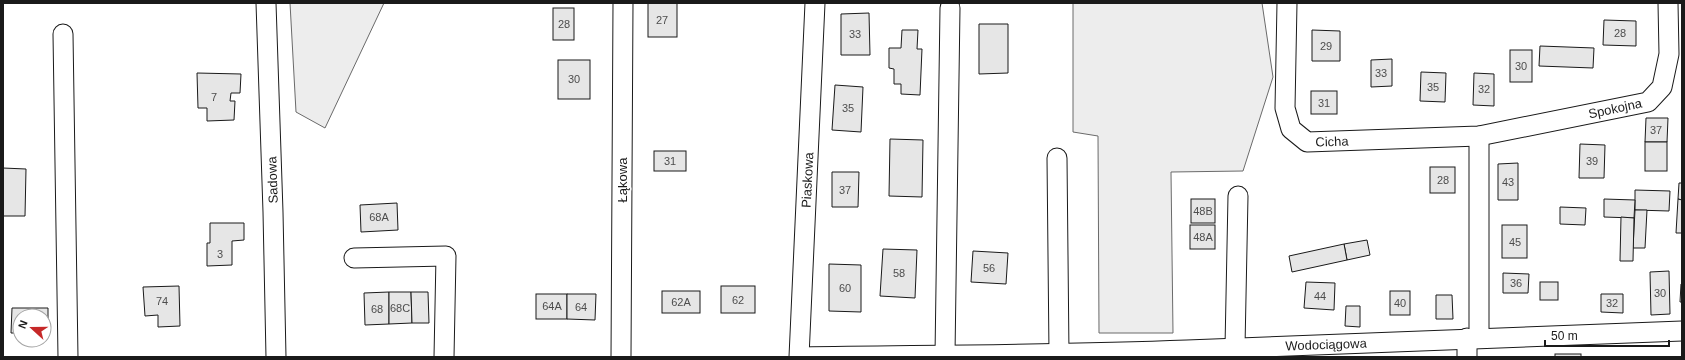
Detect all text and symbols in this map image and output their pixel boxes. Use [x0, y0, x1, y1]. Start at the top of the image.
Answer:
house number: 27 [656, 14, 668, 26]
house number: 28 [558, 18, 570, 30]
house number: 28 [1614, 27, 1626, 39]
house number: 33 [849, 28, 861, 40]
house number: 29 [1320, 40, 1332, 52]
house number: 30 [1515, 60, 1527, 72]
house number: 33 [1375, 67, 1387, 79]
house number: 30 [568, 73, 580, 85]
house number: 35 [1427, 81, 1439, 93]
house number: 32 [1478, 83, 1490, 95]
house number: 7 [211, 91, 217, 103]
street label: Spokojna [1587, 95, 1644, 121]
house number: 31 [1318, 97, 1330, 109]
house number: 35 [842, 102, 854, 114]
house number: 37 [1650, 124, 1662, 136]
street label: Cicha [1315, 133, 1350, 150]
street label: Piaskowa [799, 151, 816, 208]
street label: Sadowa [264, 155, 281, 204]
house number: 31 [664, 155, 676, 167]
house number: 39 [1586, 155, 1598, 167]
street label: Łąkowa [615, 157, 630, 202]
house number: 28 [1437, 174, 1449, 186]
house number: 43 [1502, 176, 1514, 188]
house number: 37 [839, 184, 851, 196]
house number: 48B [1193, 205, 1213, 217]
house number: 68A [369, 211, 389, 223]
house number: 48A [1193, 231, 1213, 243]
house number: 45 [1509, 236, 1521, 248]
house number: 3 [217, 248, 223, 260]
house number: 56 [983, 262, 995, 274]
house number: 58 [893, 267, 905, 279]
house number: 36 [1510, 277, 1522, 289]
house number: 60 [839, 282, 851, 294]
house number: 30 [1654, 287, 1666, 299]
house number: 44 [1314, 290, 1326, 302]
house number: 62 [732, 294, 744, 306]
house number: 74 [156, 295, 168, 307]
house number: 62A [671, 296, 691, 308]
house number: 40 [1394, 297, 1406, 309]
house number: 32 [1606, 297, 1618, 309]
house number: 64A [542, 300, 562, 312]
house number: 64 [575, 301, 587, 313]
house number: 68C [390, 302, 410, 314]
house number: 68 [371, 303, 383, 315]
north arrow [12, 308, 52, 348]
text: N [16, 319, 30, 330]
scale bar [1545, 322, 1669, 348]
text: 50 m [1551, 329, 1578, 343]
street label: Wodociągowa [1285, 336, 1368, 353]

